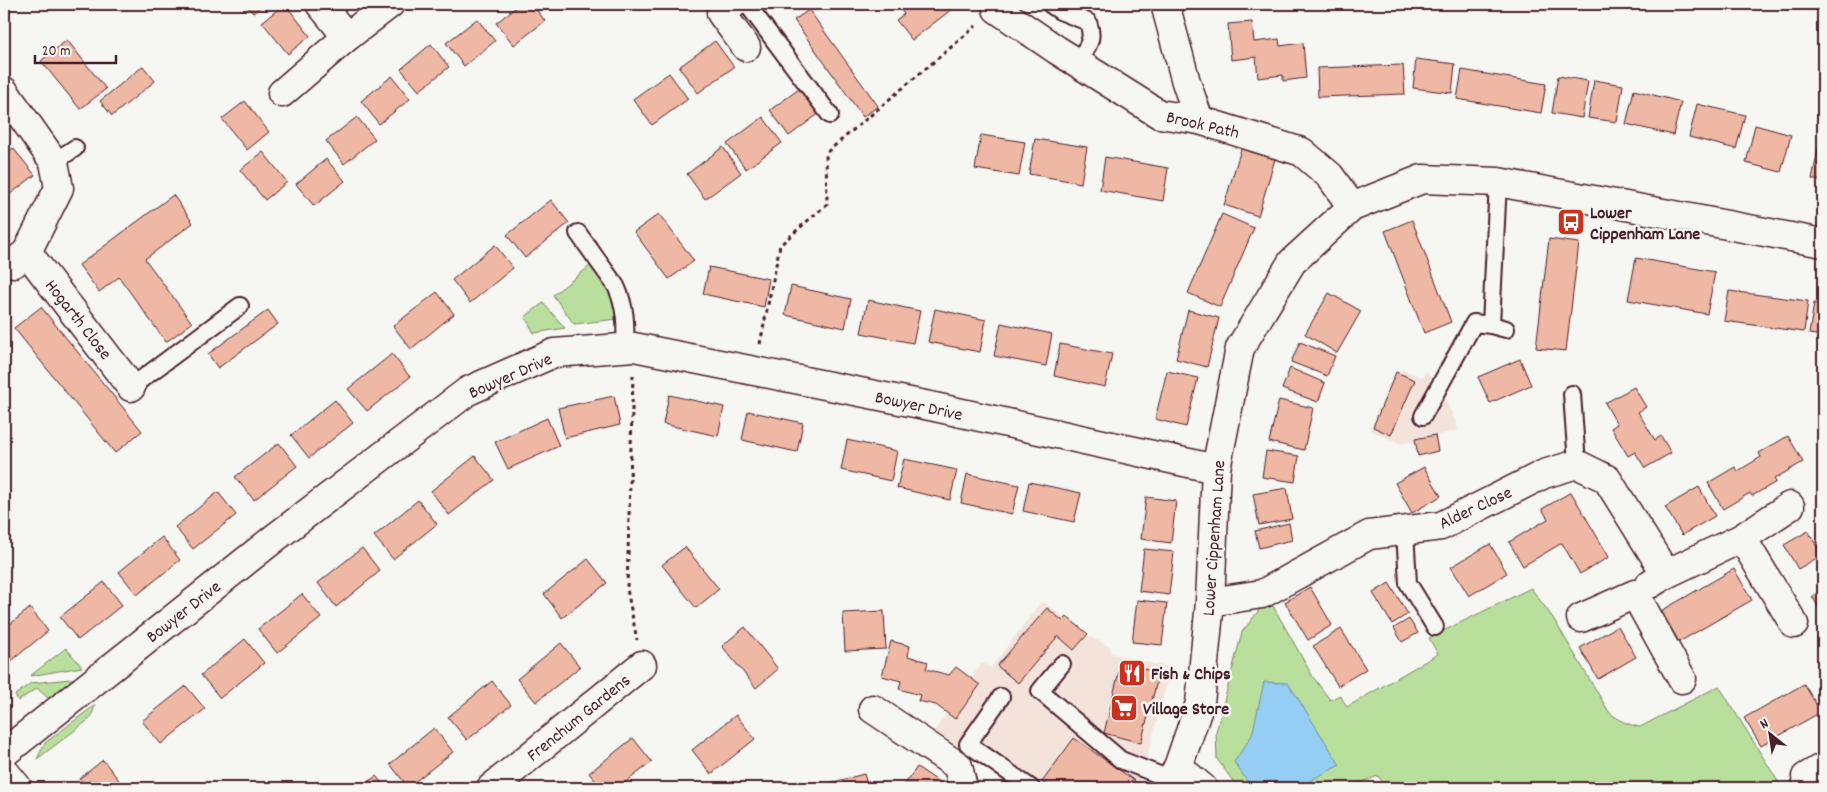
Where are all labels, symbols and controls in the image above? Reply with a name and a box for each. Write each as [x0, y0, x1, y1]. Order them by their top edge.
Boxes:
scale bar [35, 32, 116, 64]
text: 20 m [42, 41, 70, 63]
street label: Brook Path [1163, 106, 1241, 147]
place label: Lower Cippenham Lane [1590, 202, 1700, 248]
bus stop icon: Lower Cippenham Lane [1556, 207, 1586, 237]
street label: Hogarth Close [38, 275, 116, 366]
street label: Bowyer Drive [465, 348, 557, 407]
street label: Bowyer Drive [872, 386, 965, 429]
street label: Lower Cippenham Lane [1198, 459, 1233, 617]
street label: Alder Close [1435, 481, 1517, 537]
street label: Bowyer Drive [142, 576, 227, 650]
restaurant icon: Fish & Chips [1117, 658, 1147, 688]
place label: Fish & Chips [1151, 663, 1231, 688]
street label: Frenchum Gardens [522, 669, 637, 769]
supermarket icon: Village Store [1109, 693, 1139, 723]
place label: Village Store [1143, 698, 1229, 723]
north arrow [1744, 710, 1794, 760]
text: N [1757, 714, 1773, 735]

